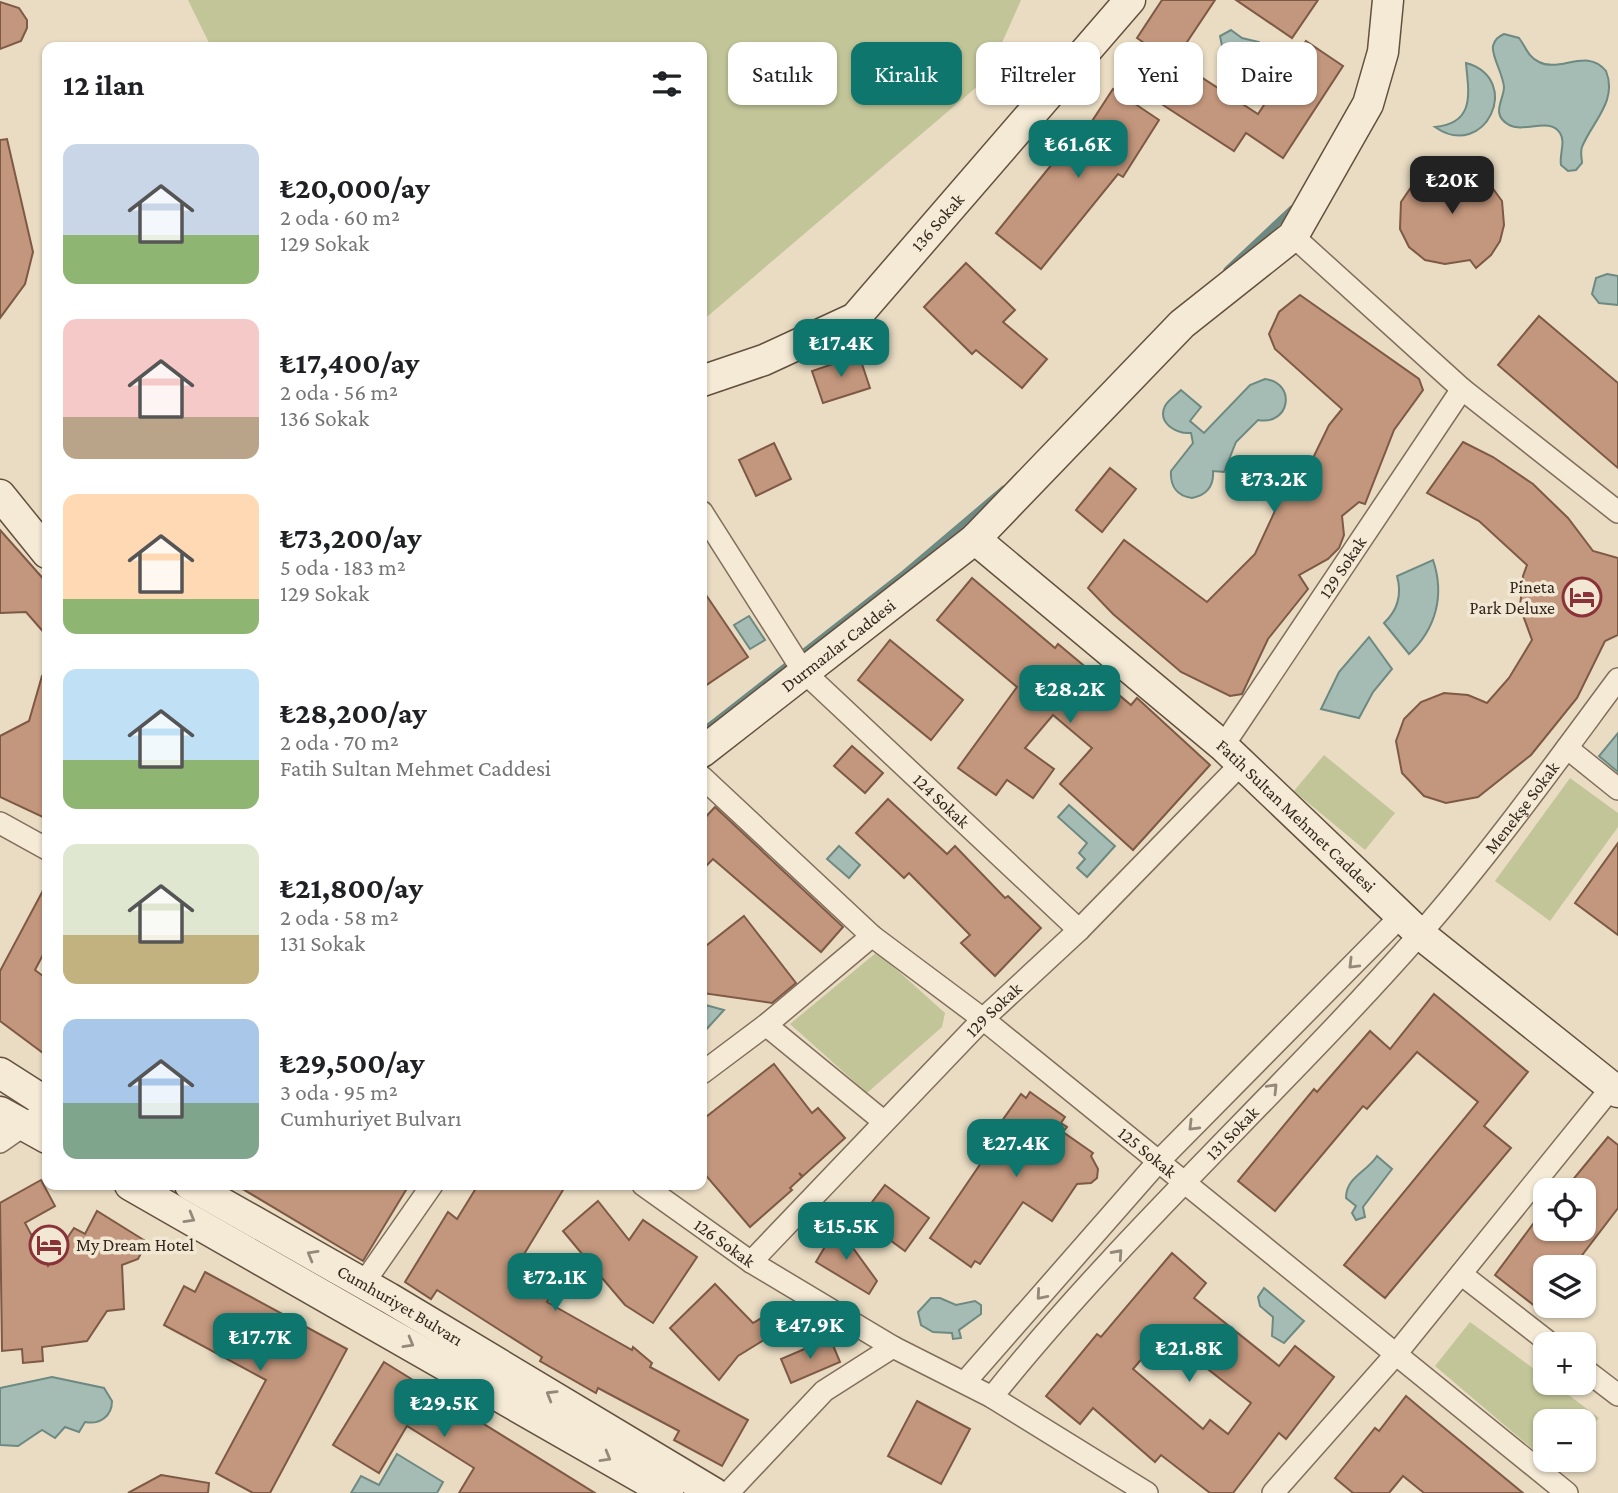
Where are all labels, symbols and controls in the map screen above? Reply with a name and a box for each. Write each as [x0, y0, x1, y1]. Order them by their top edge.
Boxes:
chip: Satılık [728, 42, 837, 105]
chip: Kiralık [851, 42, 962, 105]
chip: Filtreler [976, 42, 1100, 105]
chip: Yeni [1114, 42, 1203, 105]
chip: Daire [1217, 42, 1317, 105]
icon: filters [648, 65, 686, 103]
text: 12 ilan [63, 68, 145, 101]
pin: ₺61.6K [1021, 120, 1135, 180]
text: ₺61.6K [1045, 130, 1111, 156]
pin: ₺20K [1411, 156, 1493, 216]
text: ₺20K [1426, 166, 1478, 192]
text: ₺20,000/ay [280, 171, 430, 204]
icon: home [119, 172, 203, 256]
street label: 136 Sokak [907, 189, 968, 255]
text: 2 oda · 60 m² [280, 204, 400, 230]
text: 129 Sokak [280, 230, 369, 256]
pin: ₺17.4K [784, 320, 898, 379]
text: ₺17.4K [809, 329, 873, 355]
text: ₺17,400/ay [280, 346, 419, 379]
icon: home [119, 347, 203, 431]
text: 2 oda · 56 m² [280, 379, 398, 405]
text: 136 Sokak [280, 405, 369, 431]
pin: ₺73.2K [1217, 456, 1331, 515]
text: ₺73.2K [1241, 465, 1307, 491]
text: ₺73,200/ay [280, 521, 422, 554]
icon: home [119, 522, 203, 606]
street label: 129 Sokak [1315, 532, 1371, 602]
text: 5 oda · 183 m² [280, 554, 406, 580]
hotel icon: Pineta Park Deluxe [1561, 576, 1603, 618]
place label: Pineta Park Deluxe [1469, 577, 1555, 618]
text: 129 Sokak [280, 580, 369, 606]
street label: Durmazlar Caddesi [778, 595, 899, 696]
pin: ₺28.2K [1013, 666, 1127, 725]
text: ₺28.2K [1035, 675, 1105, 701]
text: ₺28,200/ay [280, 696, 427, 729]
icon: home [119, 697, 203, 781]
text: 2 oda · 70 m² [280, 729, 399, 755]
street label: Fatih Sultan Mehmet Caddesi [1213, 735, 1380, 896]
text: Fatih Sultan Mehmet Caddesi [280, 755, 551, 781]
street label: Menekşe Sokak [1480, 757, 1563, 858]
street label: 124 Sokak [909, 770, 974, 832]
text: ₺21,800/ay [280, 871, 423, 904]
icon: home [119, 872, 203, 956]
text: 2 oda · 58 m² [280, 904, 399, 930]
text: 131 Sokak [280, 930, 365, 956]
one-way arrow [1349, 956, 1362, 969]
street label: 129 Sokak [961, 978, 1026, 1041]
text: ₺29,500/ay [280, 1046, 425, 1079]
icon: home [119, 1047, 203, 1131]
text: 3 oda · 95 m² [280, 1079, 398, 1105]
one-way arrow [1265, 1083, 1278, 1096]
street label: 131 Sokak [1202, 1102, 1263, 1164]
text: Cumhuriyet Bulvarı [280, 1105, 461, 1131]
one-way arrow [1189, 1118, 1202, 1131]
pin: ₺27.4K [959, 1120, 1073, 1179]
street label: 125 Sokak [1114, 1123, 1181, 1182]
text: ₺27.4K [983, 1129, 1049, 1155]
map controls [1533, 1178, 1596, 1472]
button: locate [1533, 1178, 1596, 1241]
pin: ₺15.5K [789, 1202, 903, 1262]
one-way arrow [183, 1210, 195, 1223]
text: ₺15.5K [814, 1212, 878, 1238]
street label: 126 Sokak [690, 1215, 759, 1272]
hotel icon: My Dream Hotel [28, 1224, 70, 1266]
place label: My Dream Hotel [76, 1235, 194, 1255]
one-way arrow [1110, 1249, 1122, 1262]
one-way arrow [307, 1250, 320, 1263]
pin: ₺72.1K [498, 1254, 612, 1313]
button: layers [1533, 1255, 1596, 1318]
street label: Cumhuriyet Bulvarı [334, 1261, 467, 1350]
text: ₺72.1K [523, 1263, 587, 1289]
one-way arrow [1037, 1287, 1049, 1300]
pin: ₺47.9K [753, 1302, 867, 1361]
text: ₺47.9K [776, 1311, 844, 1337]
pin: ₺17.7K [203, 1314, 317, 1373]
text: ₺17.7K [229, 1323, 291, 1349]
pin: ₺21.8K [1132, 1324, 1246, 1384]
button: + [1533, 1332, 1596, 1395]
text: ₺21.8K [1156, 1334, 1222, 1360]
one-way arrow [402, 1335, 414, 1348]
pin: ₺29.5K [387, 1380, 501, 1439]
text: ₺29.5K [410, 1389, 478, 1415]
one-way arrow [545, 1390, 558, 1403]
button: − [1533, 1409, 1596, 1472]
one-way arrow [598, 1449, 611, 1462]

